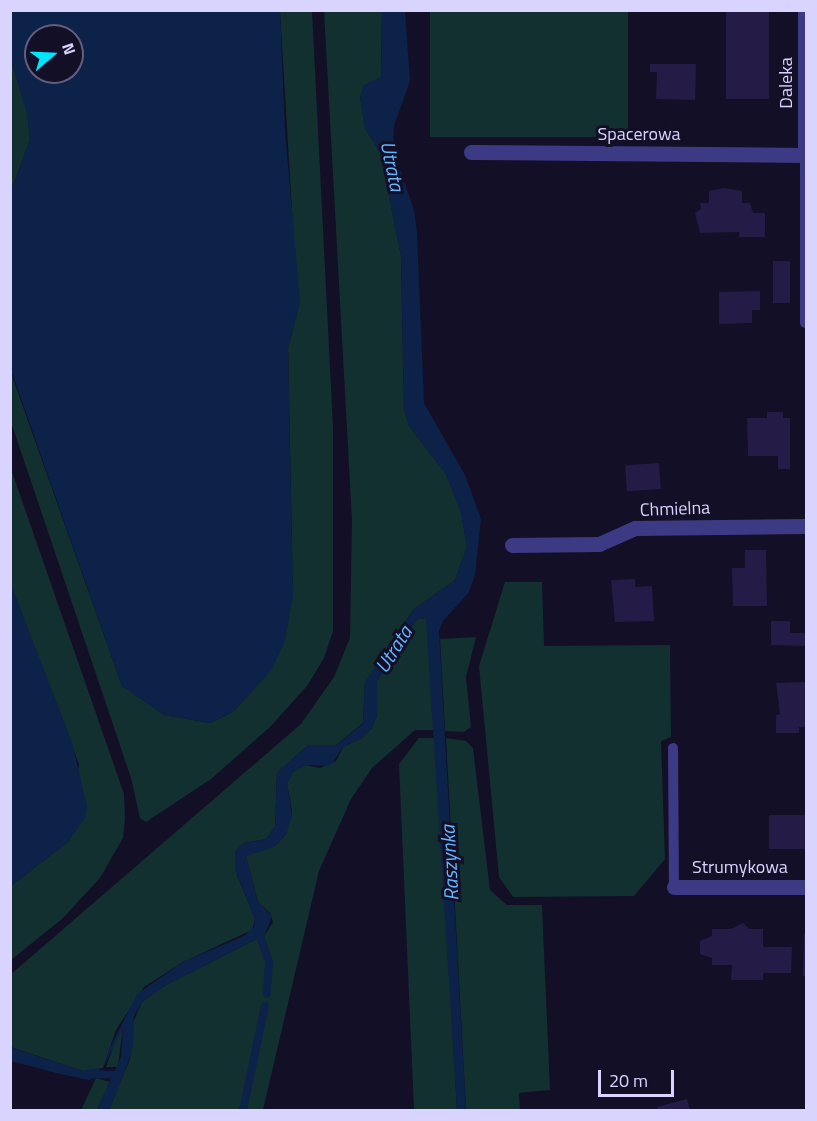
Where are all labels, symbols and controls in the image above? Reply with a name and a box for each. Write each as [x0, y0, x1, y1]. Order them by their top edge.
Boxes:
north arrow [24, 24, 84, 84]
text: N [56, 40, 82, 58]
street label: Daleka [775, 57, 797, 109]
street label: Spacerowa [597, 123, 681, 145]
water label: Utrata [376, 139, 410, 193]
street label: Chmielna [639, 497, 711, 521]
water label: Utrata [369, 621, 417, 677]
water label: Raszynka [435, 825, 463, 901]
street label: Strumykowa [692, 856, 788, 878]
scale bar [601, 1058, 678, 1096]
text: 20 m [609, 1067, 648, 1094]

